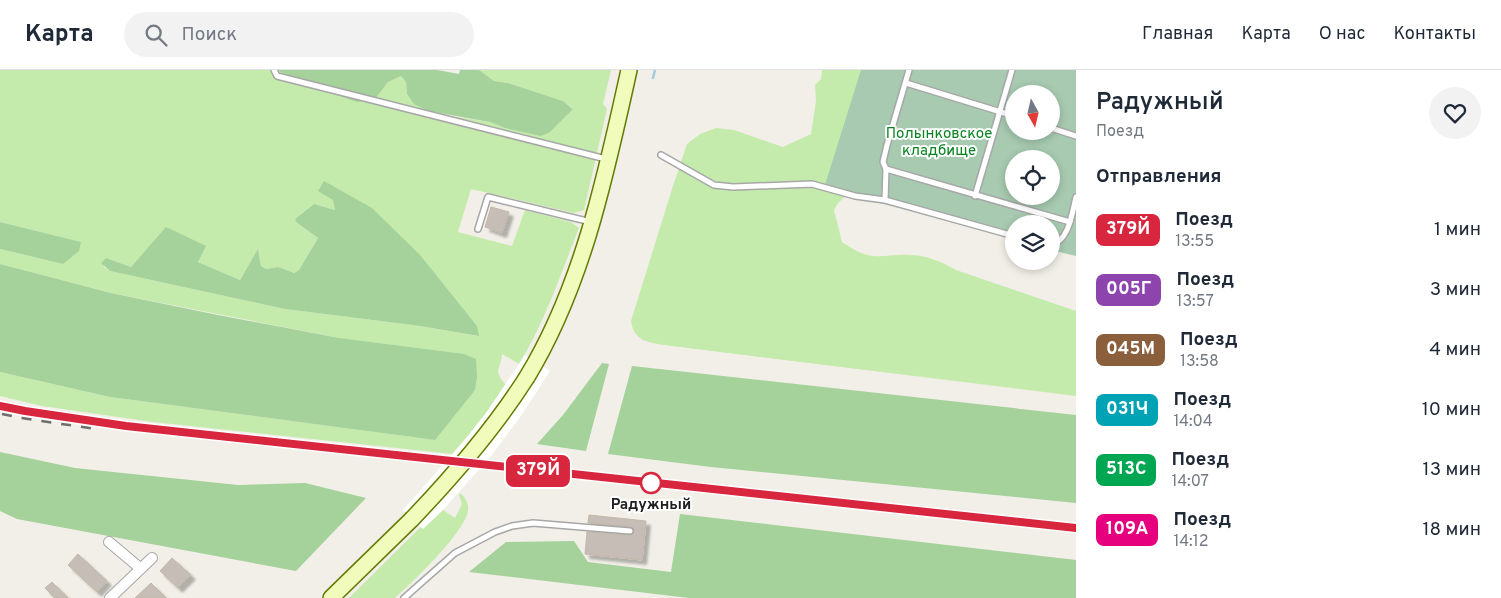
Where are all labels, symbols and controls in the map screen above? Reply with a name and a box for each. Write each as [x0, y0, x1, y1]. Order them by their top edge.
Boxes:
search box [124, 12, 474, 57]
text: Карта [25, 20, 94, 50]
icon: search [142, 21, 170, 49]
text: Поиск [182, 23, 237, 47]
text: Главная [1142, 23, 1213, 46]
text: Карта [1241, 23, 1291, 46]
text: О нас [1319, 23, 1365, 46]
text: Контакты [1393, 23, 1476, 46]
north arrow [1005, 85, 1060, 140]
map controls [1005, 85, 1060, 270]
button: heart [1429, 87, 1481, 139]
text: Радужный [1096, 88, 1223, 118]
text: Поезд [1096, 122, 1144, 142]
park label: Полынковское кладбище [886, 125, 992, 161]
button: locate [1005, 150, 1060, 205]
text: Отправления [1096, 165, 1222, 189]
text: Поезд [1175, 208, 1233, 232]
button: layers [1005, 215, 1060, 270]
text: 379Й [1106, 218, 1150, 241]
text: 1 мин [1434, 218, 1481, 242]
text: 13:55 [1175, 232, 1214, 252]
text: Поезд [1176, 268, 1234, 292]
text: 005Г [1106, 278, 1151, 301]
text: 3 мин [1430, 278, 1481, 302]
text: 13:57 [1176, 292, 1214, 312]
text: Поезд [1180, 328, 1238, 352]
text: 045М [1106, 338, 1155, 361]
text: 4 мин [1429, 338, 1481, 362]
text: 13:58 [1180, 352, 1219, 372]
text: Поезд [1173, 388, 1231, 412]
text: 031Ч [1106, 398, 1148, 421]
text: 10 мин [1422, 398, 1481, 422]
text: 14:04 [1173, 412, 1213, 432]
text: Поезд [1171, 448, 1229, 472]
line badge: 379Й [503, 455, 573, 487]
text: 513С [1106, 458, 1146, 481]
text: 13 мин [1423, 458, 1481, 482]
text: 379Й [516, 459, 560, 482]
marker: Радужный [640, 472, 662, 494]
text: 14:07 [1171, 472, 1209, 492]
place label: Радужный [611, 496, 691, 515]
text: Поезд [1173, 508, 1231, 532]
text: 109А [1106, 518, 1148, 541]
text: 18 мин [1422, 518, 1481, 542]
text: 14:12 [1173, 532, 1208, 552]

